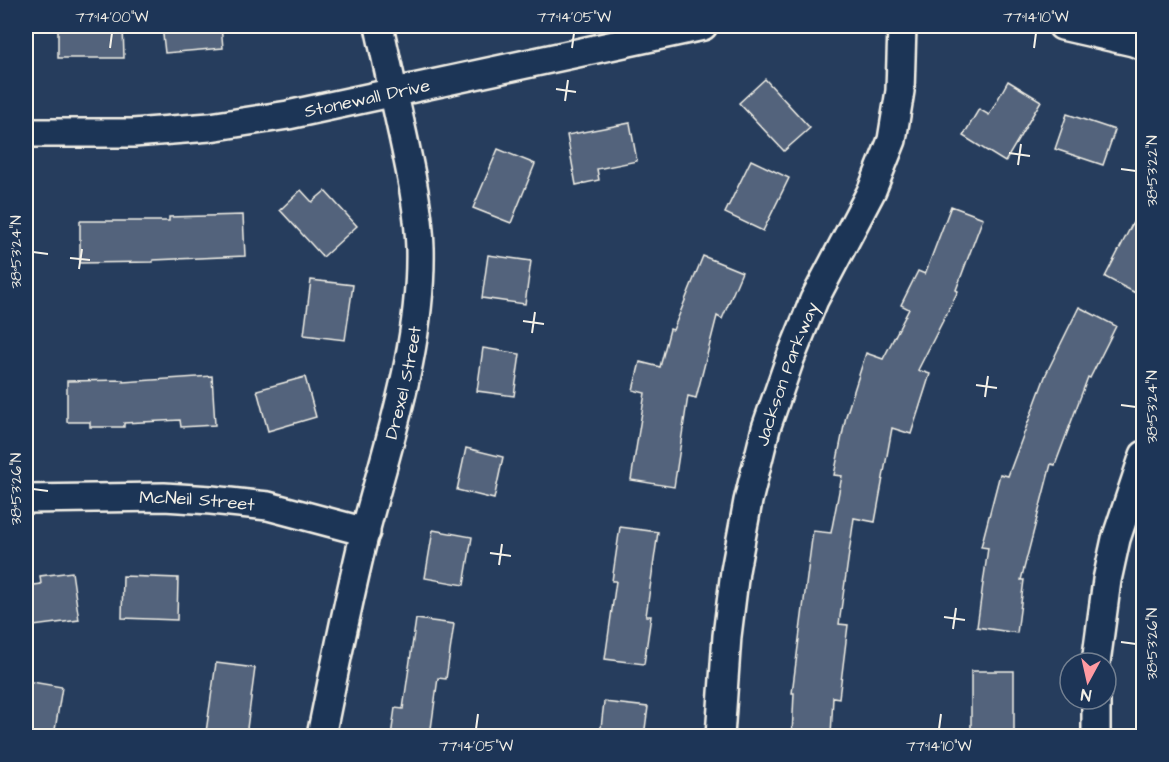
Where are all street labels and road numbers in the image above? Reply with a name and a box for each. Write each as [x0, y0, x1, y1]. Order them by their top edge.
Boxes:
street label: Stonewall Drive [302, 73, 433, 124]
street label: Jackson Parkway [750, 298, 826, 449]
street label: Drexel Street [379, 324, 428, 442]
street label: McNeil Street [139, 485, 256, 518]

